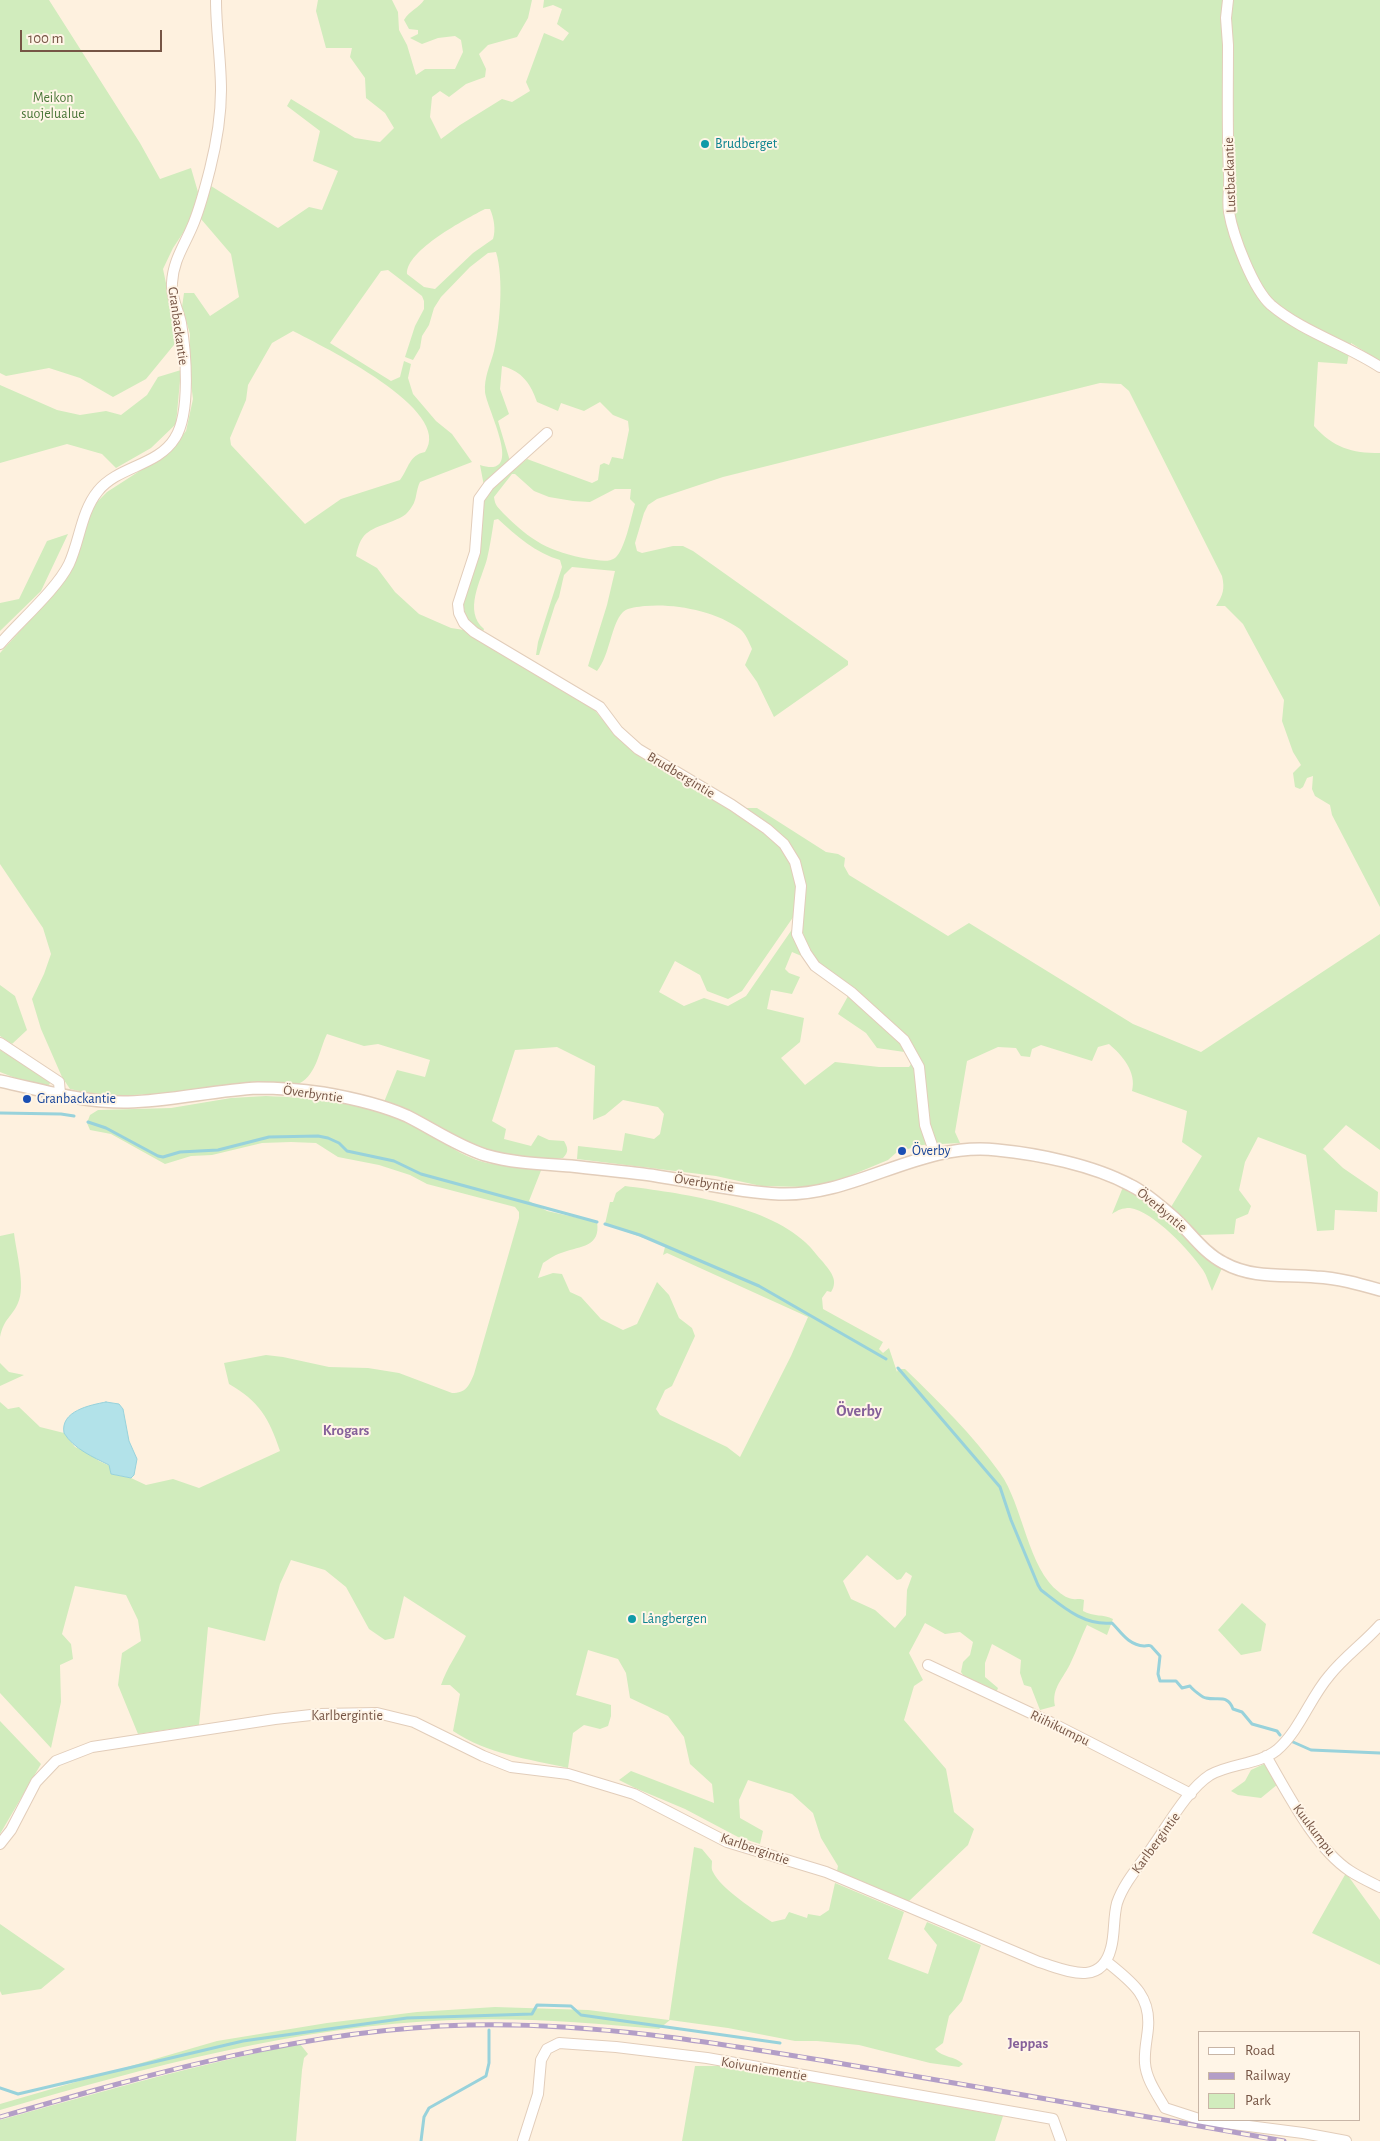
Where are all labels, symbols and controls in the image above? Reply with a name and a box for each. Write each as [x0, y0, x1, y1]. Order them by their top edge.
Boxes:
scale bar [22, 20, 165, 52]
text: 100 m [28, 31, 63, 46]
park label: Meikon suojelualue [21, 90, 85, 122]
place label: Brudberget [715, 136, 777, 152]
street label: Lustbackantie [1220, 137, 1240, 213]
marker: Brudberget [699, 138, 711, 150]
street label: Granbackantie [164, 286, 192, 366]
street label: Brudbergintie [644, 748, 718, 802]
street label: Överbyntie [282, 1081, 344, 1107]
place label: Granbackantie [37, 1091, 116, 1107]
marker: Granbackantie [21, 1093, 33, 1105]
place label: Överby [912, 1143, 951, 1159]
marker: Överby [896, 1145, 908, 1157]
street label: Överbyntie [673, 1170, 735, 1196]
street label: Överbyntie [1134, 1184, 1190, 1236]
district label: Överby [836, 1401, 882, 1421]
district label: Krogars [323, 1421, 369, 1439]
place label: Långbergen [642, 1611, 707, 1627]
marker: Långbergen [626, 1613, 638, 1625]
street label: Riihikumpu [1028, 1706, 1092, 1750]
street label: Karlbergintie [311, 1708, 383, 1724]
street label: Kuukumpu [1289, 1801, 1339, 1859]
street label: Karlbergintie [1128, 1809, 1184, 1877]
street label: Karlbergintie [718, 1829, 792, 1869]
legend [1198, 2031, 1360, 2121]
district label: Jeppas [1008, 2034, 1048, 2052]
text: Road [1245, 2043, 1275, 2058]
street label: Koivuniementie [720, 2053, 808, 2085]
text: Railway [1245, 2068, 1290, 2083]
text: Park [1245, 2093, 1271, 2108]

